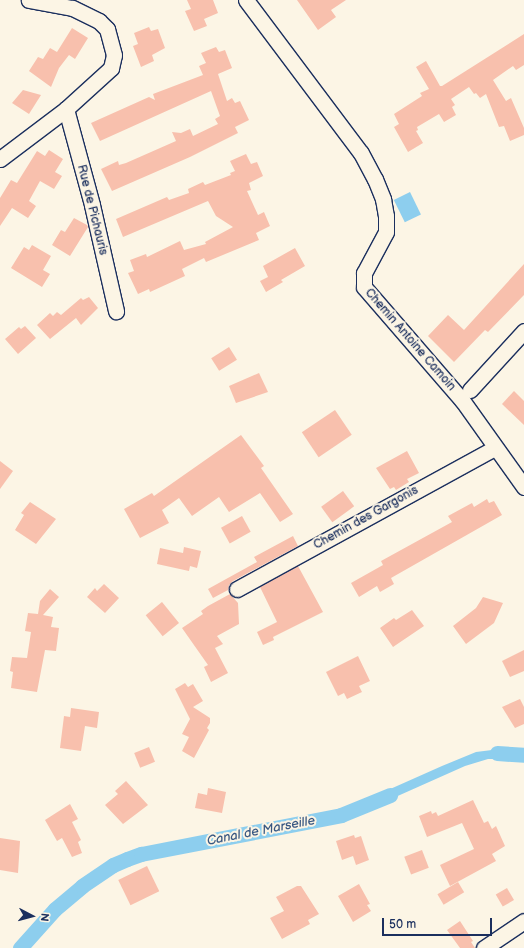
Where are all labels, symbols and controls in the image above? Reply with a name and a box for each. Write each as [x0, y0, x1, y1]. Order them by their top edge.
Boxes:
street label: Rue de Pichauris [74, 163, 110, 257]
street label: Chemin Antoine Camoin [362, 286, 458, 394]
street label: Chemin des Gargonis [311, 483, 421, 553]
water label: Canal de Marseille [206, 813, 316, 849]
north arrow [12, 896, 52, 936]
scale bar [384, 910, 494, 936]
text: N [38, 913, 51, 922]
text: 50 m [389, 917, 416, 932]

